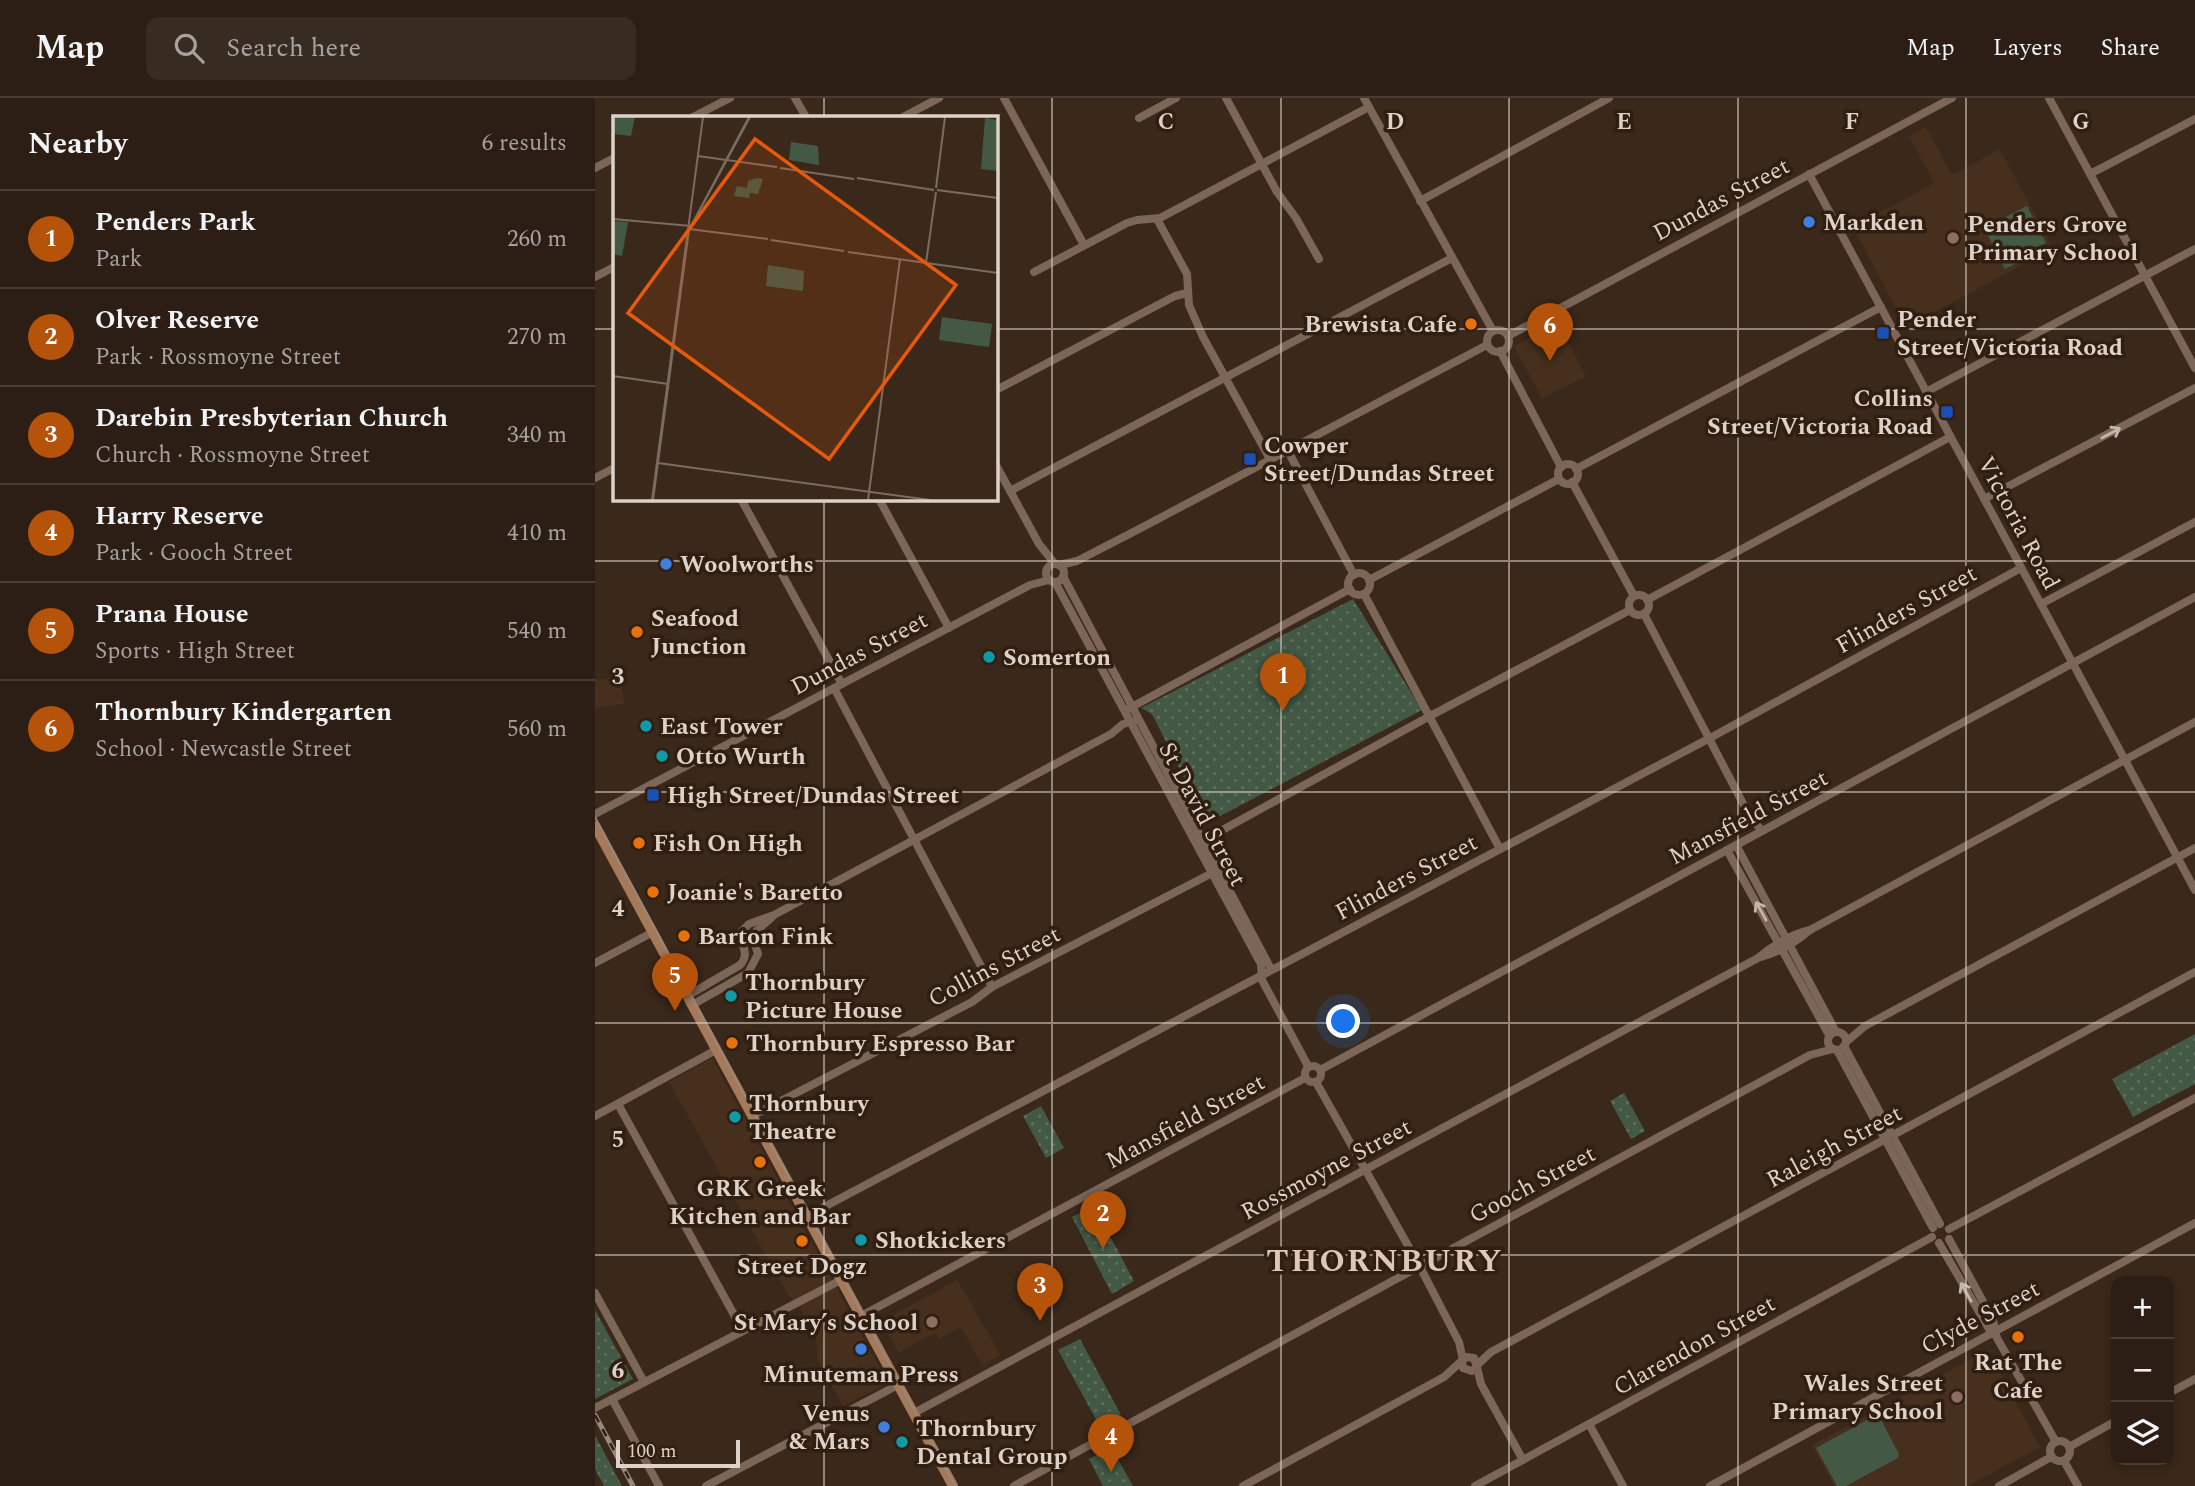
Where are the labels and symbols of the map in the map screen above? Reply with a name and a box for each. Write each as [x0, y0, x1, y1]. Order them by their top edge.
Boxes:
text: C [1158, 105, 1174, 140]
text: D [1386, 105, 1404, 140]
text: E [1616, 105, 1632, 140]
text: F [1845, 105, 1859, 140]
text: G [2072, 105, 2090, 140]
inset map [613, 116, 997, 500]
street label: Dundas Street [1647, 149, 1796, 251]
place label: Markden [1823, 205, 1924, 241]
place label: Penders Grove Primary School [1967, 207, 2138, 271]
marker: Markden [1801, 214, 1817, 230]
marker: Penders Grove Primary School [1945, 230, 1961, 246]
place label: Pender Street/Victoria Road [1897, 302, 2123, 366]
pin: 6 [1527, 303, 1573, 361]
place label: Brewista Cafe [1304, 307, 1457, 343]
marker: Brewista Cafe [1463, 316, 1479, 332]
marker: Pender Street/Victoria Road [1875, 325, 1891, 341]
place label: Collins Street/Victoria Road [1707, 381, 1933, 445]
marker: Collins Street/Victoria Road [1939, 404, 1955, 420]
one-way arrow [2100, 425, 2121, 439]
place label: Cowper Street/Dundas Street [1264, 428, 1495, 492]
street label: Victoria Road [1968, 450, 2069, 597]
marker: Cowper Street/Dundas Street [1242, 451, 1258, 467]
place label: Woolworths [680, 547, 814, 583]
marker: Woolworths [658, 556, 674, 572]
street label: Flinders Street [1829, 556, 1984, 664]
place label: Seafood Junction [651, 601, 747, 665]
street label: Dundas Street [785, 603, 934, 705]
marker: Seafood Junction [629, 624, 645, 640]
place label: Somerton [1003, 640, 1111, 676]
marker: Somerton [981, 649, 997, 665]
pin: 1 [1260, 653, 1306, 711]
text: 3 [612, 660, 625, 695]
place label: East Tower [660, 709, 783, 745]
marker: East Tower [638, 718, 654, 734]
street label: St David Street [1149, 736, 1255, 893]
place label: Otto Wurth [676, 739, 806, 775]
marker: Otto Wurth [654, 748, 670, 764]
street label: Mansfield Street [1662, 761, 1835, 875]
place label: High Street/Dundas Street [667, 778, 959, 814]
marker: High Street/Dundas Street [645, 787, 661, 803]
street label: Flinders Street [1329, 825, 1484, 931]
place label: Fish On High [653, 826, 803, 862]
marker: Fish On High [631, 835, 647, 851]
place label: Joanie's Baretto [667, 875, 843, 911]
marker: Joanie's Baretto [645, 884, 661, 900]
text: 4 [612, 892, 625, 927]
one-way arrow [1754, 901, 1767, 922]
street label: Collins Street [922, 917, 1067, 1017]
place label: Barton Fink [698, 919, 834, 955]
marker: Barton Fink [676, 928, 692, 944]
pin: 5 [652, 953, 698, 1011]
place label: Thornbury Picture House [745, 965, 902, 1029]
marker: Thornbury Picture House [723, 988, 739, 1004]
your location [1326, 1004, 1360, 1038]
place label: Thornbury Espresso Bar [746, 1026, 1015, 1062]
marker: Thornbury Espresso Bar [724, 1035, 740, 1051]
street label: Mansfield Street [1099, 1065, 1272, 1179]
place label: Thornbury Theatre [749, 1086, 870, 1150]
street label: Raleigh Street [1760, 1096, 1909, 1198]
marker: Thornbury Theatre [727, 1109, 743, 1125]
street label: Rossmoyne Street [1235, 1110, 1418, 1230]
text: 5 [612, 1123, 624, 1158]
street label: Gooch Street [1463, 1136, 1602, 1233]
marker: GRK Greek Kitchen and Bar [752, 1154, 768, 1170]
place label: GRK Greek Kitchen and Bar [669, 1171, 852, 1235]
pin: 2 [1080, 1191, 1126, 1249]
place label: Shotkickers [875, 1223, 1006, 1259]
marker: Shotkickers [853, 1232, 869, 1248]
marker: Street Dogz [794, 1233, 810, 1249]
district label: THORNBURY [1266, 1237, 1504, 1286]
place label: Street Dogz [737, 1249, 867, 1285]
pin: 3 [1017, 1263, 1063, 1321]
street label: Clyde Street [1915, 1271, 2046, 1364]
one-way arrow [1959, 1282, 1972, 1303]
street label: Clarendon Street [1607, 1286, 1782, 1405]
place label: St Mary’s School [734, 1305, 918, 1341]
marker: St Mary’s School [924, 1314, 940, 1330]
marker: Rat The Cafe [2010, 1329, 2026, 1345]
marker: Minuteman Press [853, 1341, 869, 1357]
place label: Rat The Cafe [1974, 1345, 2062, 1409]
text: 6 [612, 1354, 625, 1389]
place label: Minuteman Press [763, 1357, 959, 1393]
place label: Wales Street Primary School [1772, 1366, 1943, 1430]
marker: Wales Street Primary School [1949, 1389, 1965, 1405]
place label: Venus & Mars [789, 1396, 870, 1460]
place label: Thornbury Dental Group [916, 1411, 1067, 1475]
pin: 4 [1088, 1414, 1134, 1472]
marker: Venus & Mars [876, 1419, 892, 1435]
marker: Thornbury Dental Group [894, 1434, 910, 1450]
scale bar [616, 1437, 740, 1469]

